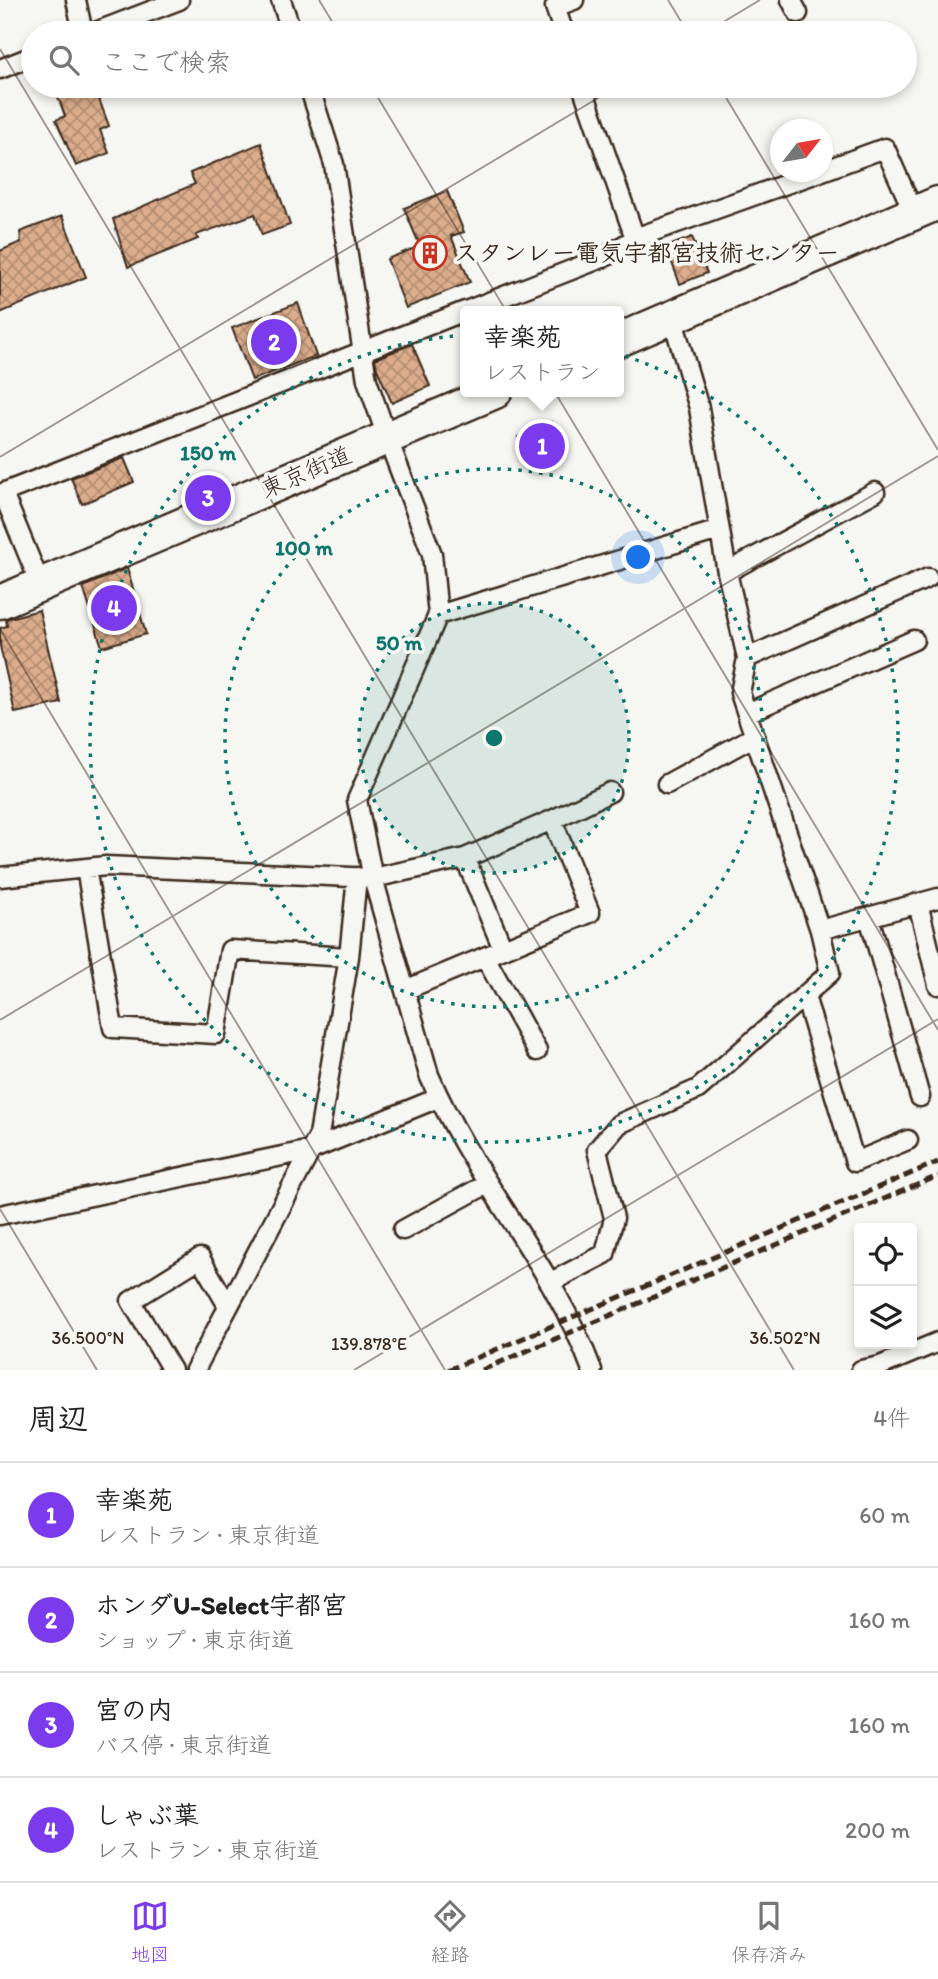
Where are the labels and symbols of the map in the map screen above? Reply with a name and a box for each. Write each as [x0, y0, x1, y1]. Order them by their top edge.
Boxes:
north arrow [770, 119, 833, 182]
building icon: スタンレー電気宇都宮技術センター [411, 234, 449, 272]
place label: スタンレー電気宇都宮技術センター [454, 238, 839, 267]
pin: 2 [251, 316, 297, 368]
pin: 1 [519, 420, 565, 472]
street label: 東京街道 [256, 439, 356, 504]
text: 150 m [180, 440, 236, 465]
pin: 3 [185, 472, 231, 524]
text: 100 m [275, 535, 333, 560]
your location [621, 540, 655, 574]
pin: 4 [91, 582, 137, 634]
text: 50 m [376, 630, 423, 655]
centre of rings [482, 726, 506, 750]
text: 36.500°N [52, 1327, 124, 1349]
text: 36.502°N [749, 1327, 821, 1349]
text: 139.878°E [331, 1333, 407, 1355]

